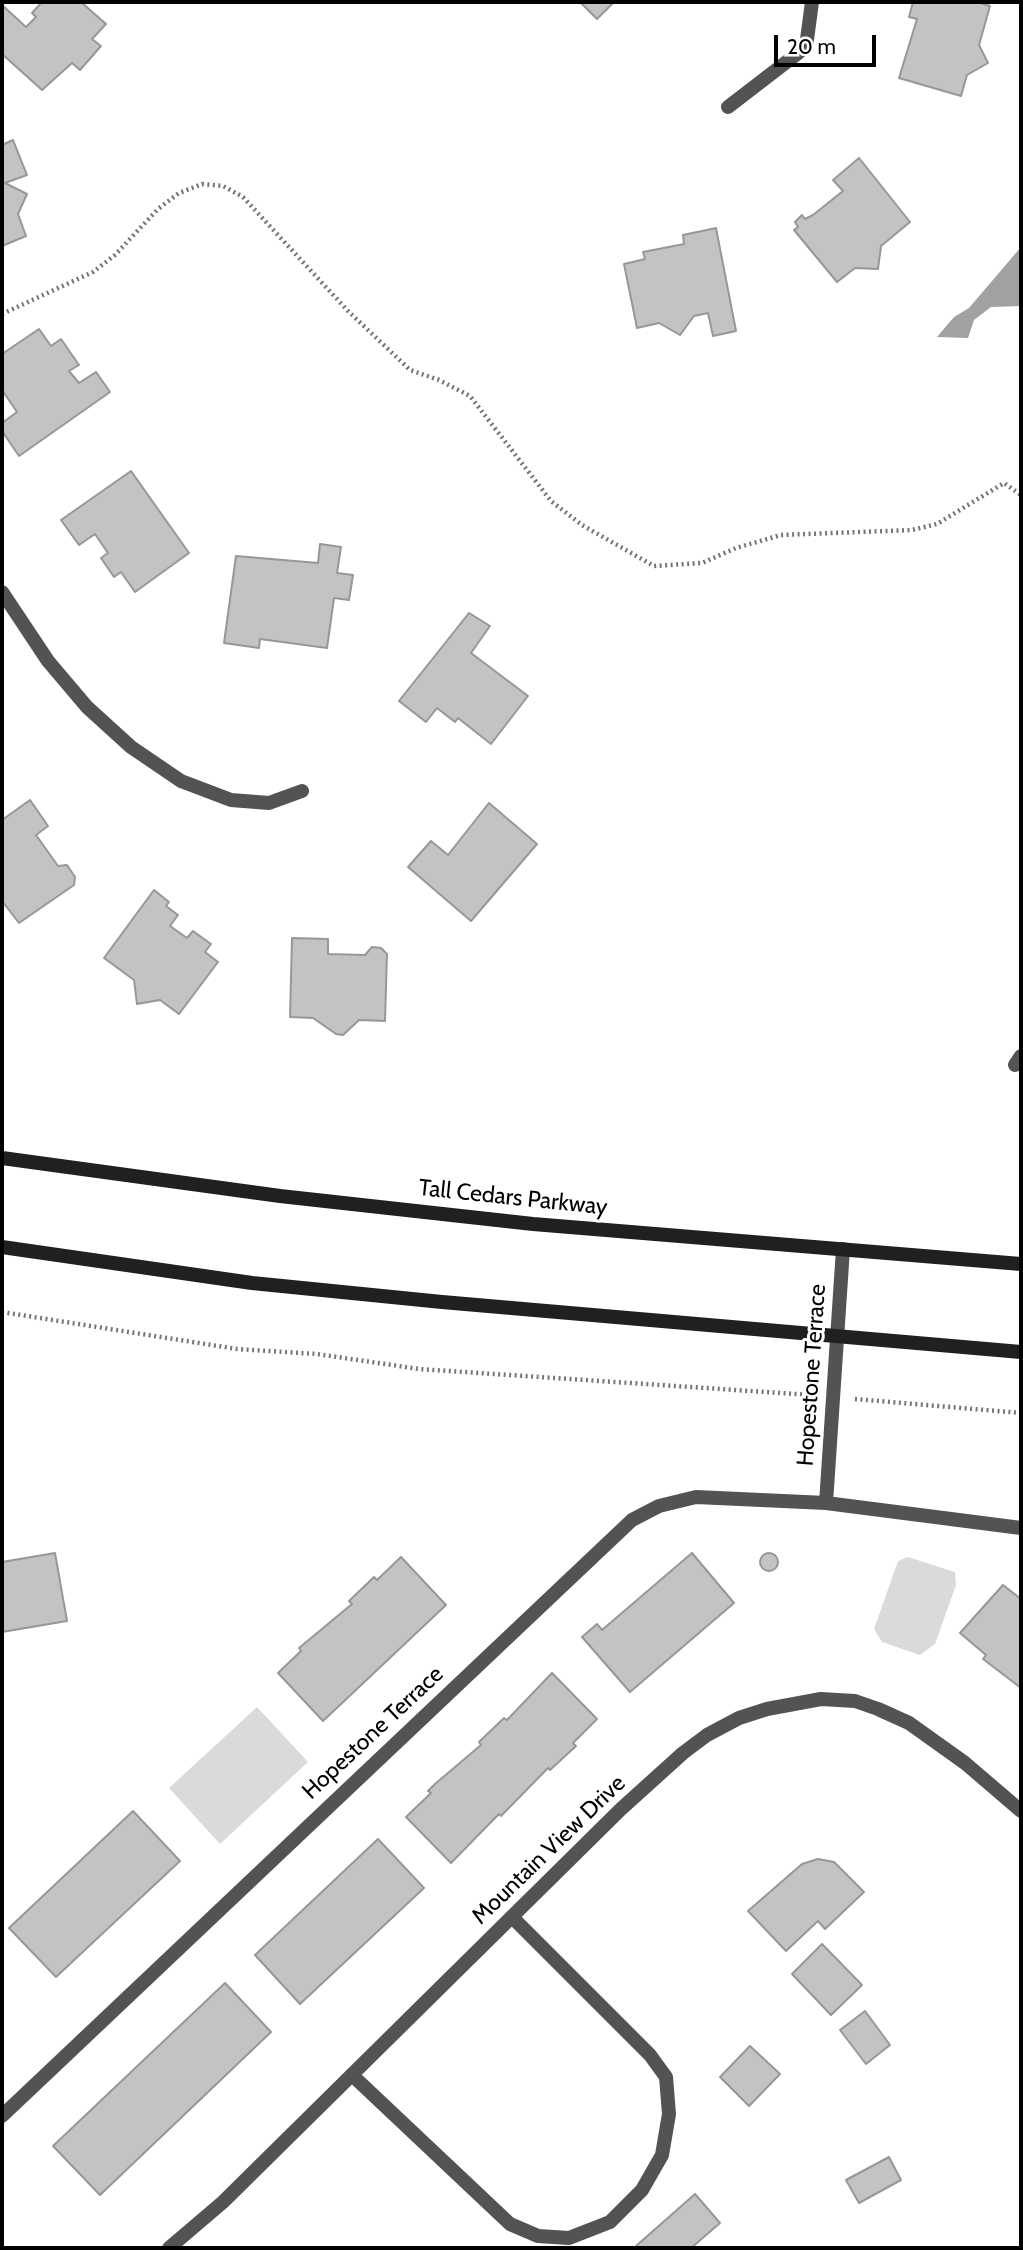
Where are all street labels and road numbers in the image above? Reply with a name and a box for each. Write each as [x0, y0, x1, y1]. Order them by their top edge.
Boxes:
street label: Tall Cedars Parkway [417, 1174, 609, 1222]
street label: Hopestone Terrace [792, 1283, 832, 1467]
street label: Hopestone Terrace [297, 1661, 449, 1805]
street label: Mountain View Drive [467, 1770, 631, 1930]

